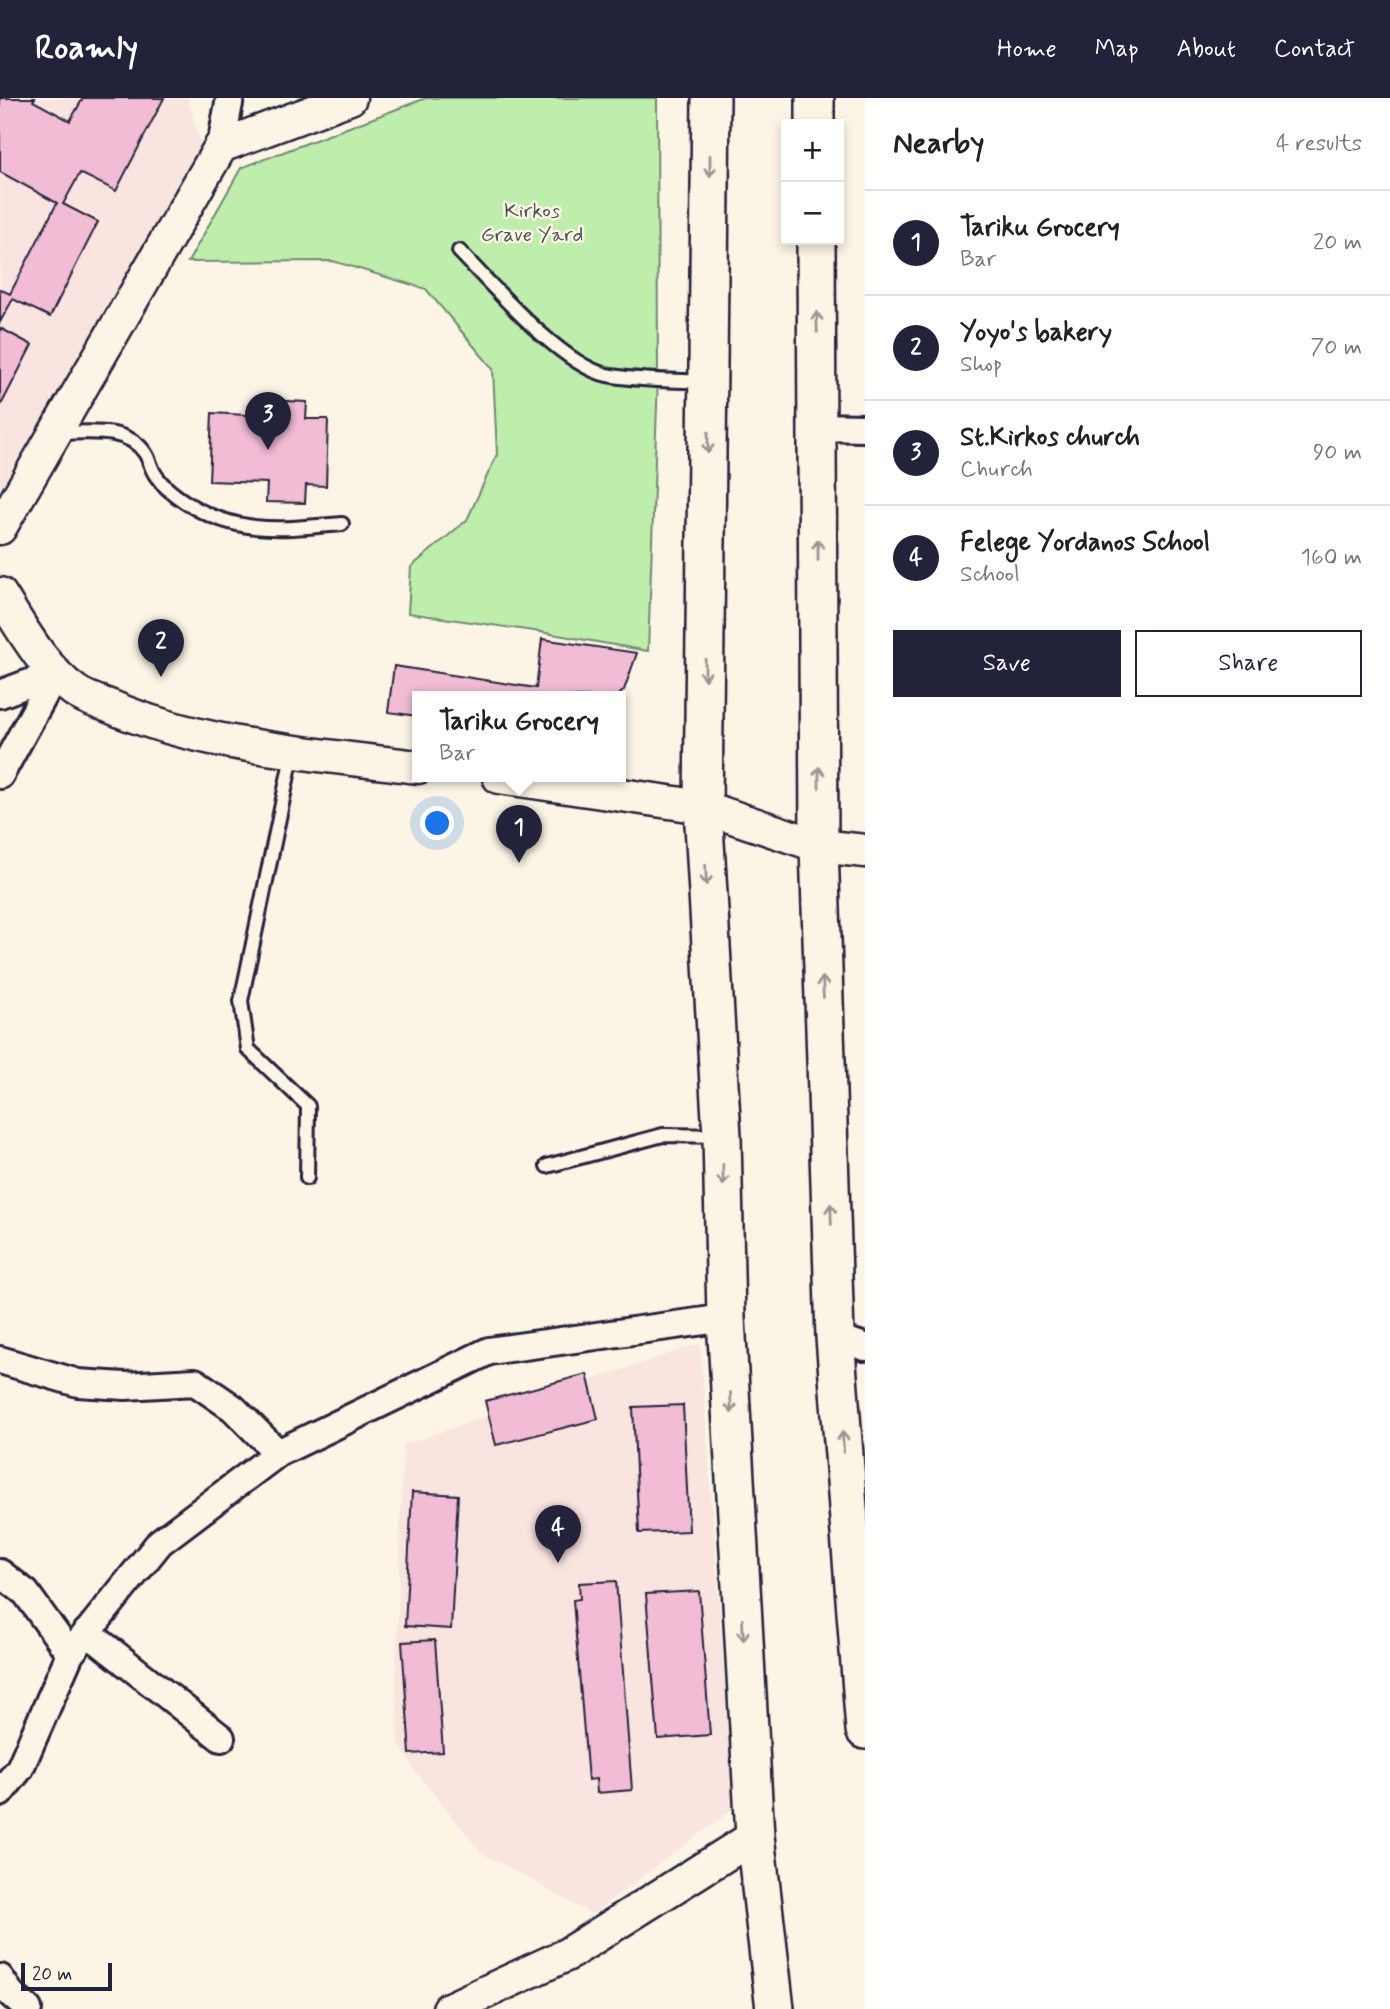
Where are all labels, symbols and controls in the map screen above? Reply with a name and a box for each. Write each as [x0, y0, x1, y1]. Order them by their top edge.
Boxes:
text: Roamly [35, 27, 138, 71]
text: Home [997, 34, 1057, 65]
text: Map [1095, 34, 1139, 65]
text: About [1177, 34, 1236, 65]
text: Contact [1274, 34, 1355, 65]
map controls [781, 119, 844, 245]
button: + [781, 119, 844, 182]
text: Nearby [893, 124, 984, 163]
text: 4 results [1276, 129, 1362, 159]
one-way arrow [703, 154, 717, 177]
button: − [781, 182, 844, 245]
park label: Kirkos Grave Yard [481, 197, 583, 249]
text: Tariku Grocery [960, 211, 1120, 245]
text: 1 [911, 228, 921, 258]
text: 20 m [1313, 228, 1362, 258]
text: Bar [960, 245, 996, 275]
one-way arrow [810, 311, 824, 334]
text: Yoyo's bakery [960, 316, 1112, 350]
text: 2 [910, 333, 922, 363]
text: 70 m [1310, 333, 1362, 363]
text: Shop [960, 350, 1002, 380]
pin: 3 [245, 392, 291, 450]
text: St.Kirkos church [960, 421, 1140, 455]
one-way arrow [701, 431, 715, 454]
text: 3 [911, 438, 921, 468]
text: 90 m [1313, 438, 1362, 468]
text: Church [960, 455, 1033, 485]
text: Felege Yordanos School [960, 526, 1210, 560]
one-way arrow [811, 539, 825, 562]
text: 4 [909, 543, 923, 573]
text: 160 m [1301, 543, 1362, 573]
text: School [960, 560, 1020, 590]
pin: 2 [138, 619, 184, 677]
button: Save [893, 630, 1121, 697]
button: Share [1135, 630, 1362, 697]
one-way arrow [698, 658, 712, 681]
popup [412, 691, 626, 782]
text: Tariku Grocery [439, 705, 599, 739]
text: Bar [439, 739, 475, 769]
one-way arrow [812, 766, 825, 789]
pin: 1 [496, 805, 542, 863]
your location [420, 806, 454, 840]
one-way arrow [699, 863, 712, 886]
one-way arrow [817, 976, 830, 999]
one-way arrow [716, 1164, 730, 1187]
one-way arrow [824, 1203, 838, 1226]
one-way arrow [724, 1391, 737, 1414]
one-way arrow [836, 1431, 849, 1453]
pin: 4 [535, 1505, 581, 1563]
one-way arrow [737, 1618, 750, 1641]
scale bar [21, 1960, 112, 1992]
text: 20 m [32, 1962, 72, 1987]

